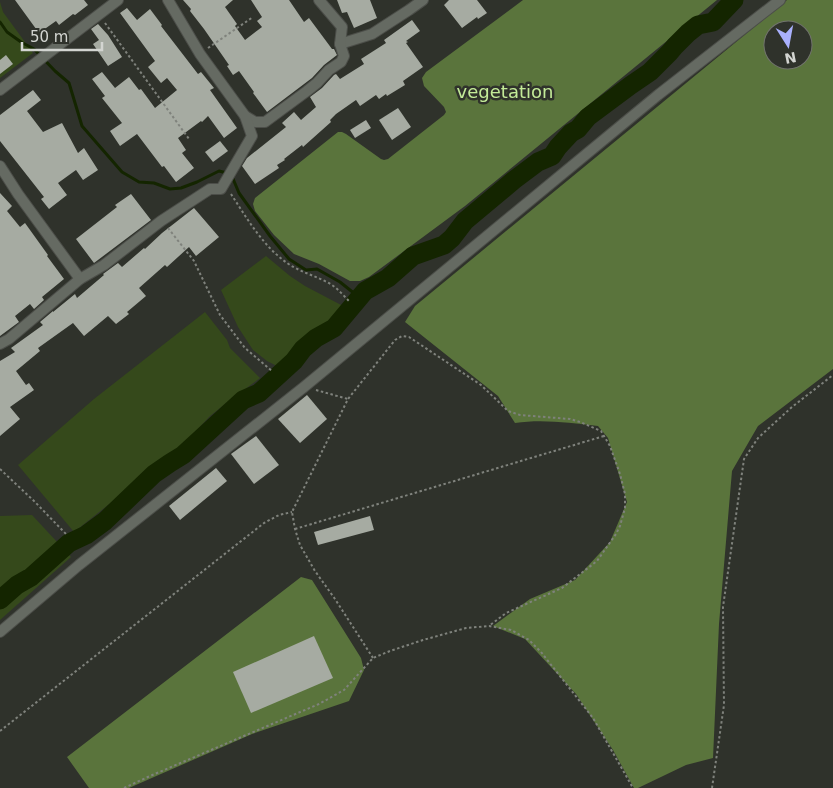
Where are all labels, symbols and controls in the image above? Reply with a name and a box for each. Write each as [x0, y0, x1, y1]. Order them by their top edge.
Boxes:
scale bar [22, 20, 102, 52]
north arrow [763, 20, 813, 70]
text: 50 m [30, 28, 68, 46]
text: N [783, 49, 798, 67]
park label: vegetation [457, 81, 553, 102]

